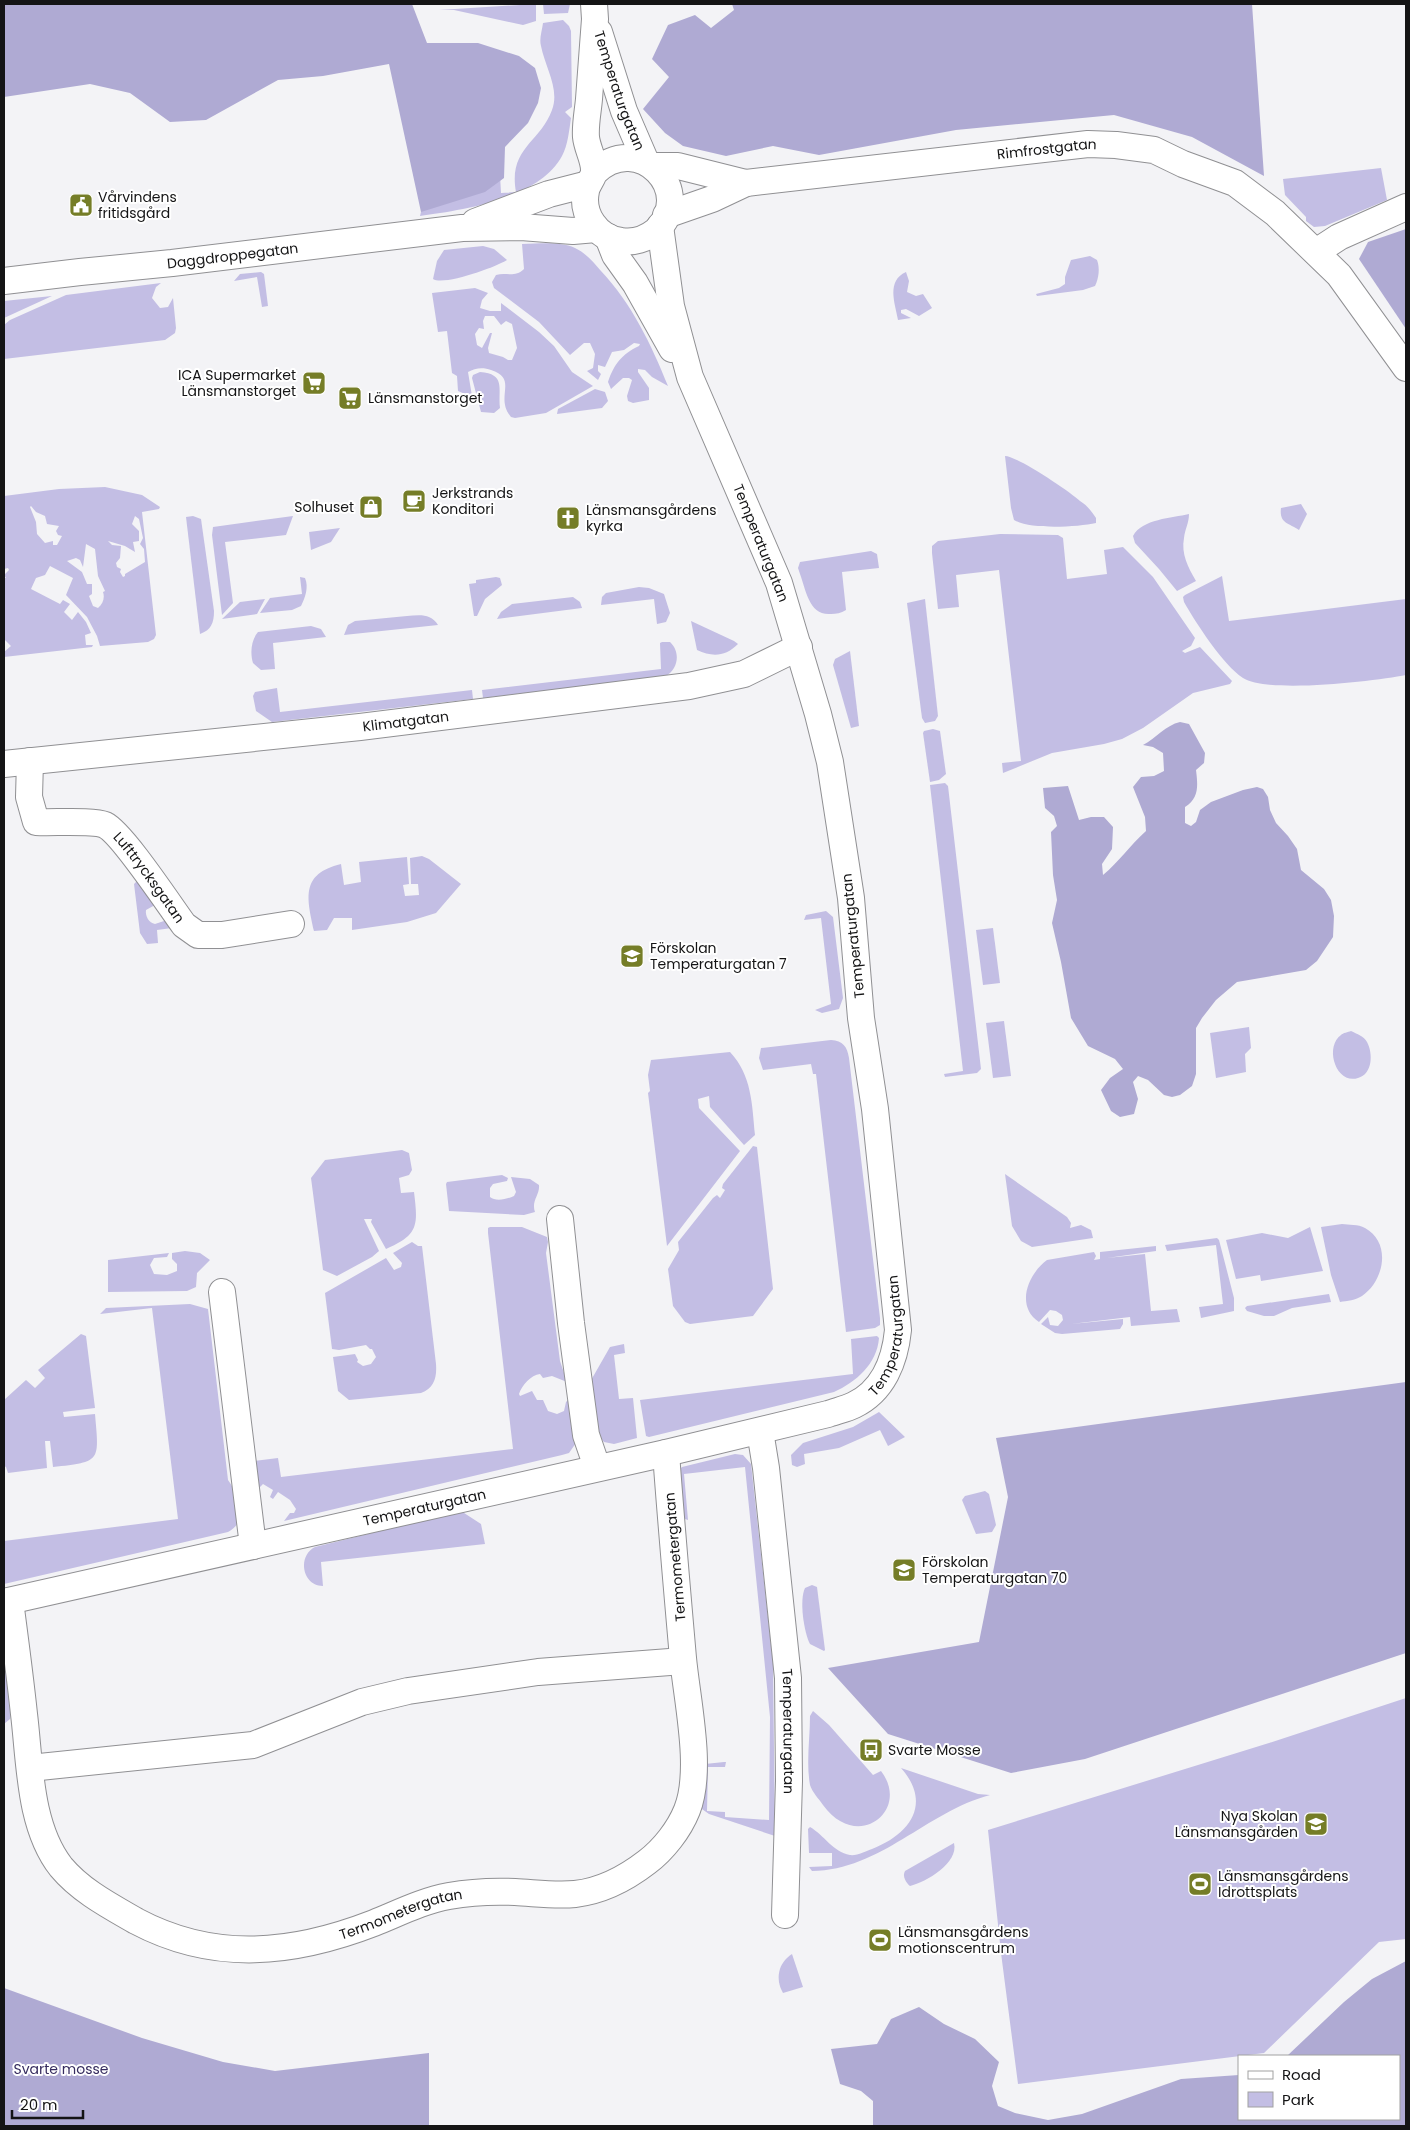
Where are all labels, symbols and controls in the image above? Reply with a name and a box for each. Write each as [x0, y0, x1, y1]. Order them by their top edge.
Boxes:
street label: Temperaturgatan [589, 28, 650, 153]
street label: Rimfrostgatan [996, 134, 1097, 164]
place label: Vårvindens fritidsgård [98, 187, 177, 223]
public building icon: Vårvindens fritidsgård [68, 192, 94, 218]
street label: Daggdroppegatan [166, 238, 299, 273]
place label: ICA Supermarket Länsmanstorget [178, 365, 296, 401]
supermarket icon: ICA Supermarket Länsmanstorget [301, 370, 327, 396]
supermarket icon: Länsmanstorget [337, 385, 363, 411]
place label: Länsmanstorget [368, 388, 482, 408]
street label: Temperaturgatan [728, 481, 794, 605]
place label: Jerkstrands Konditori [432, 483, 513, 519]
cafe icon: Jerkstrands Konditori [401, 488, 427, 514]
shop icon: Solhuset [358, 494, 384, 520]
place label: Solhuset [294, 497, 354, 517]
place label: Länsmansgårdens kyrka [586, 500, 717, 536]
church icon: Länsmansgårdens kyrka [555, 505, 581, 531]
street label: Klimatgatan [361, 706, 450, 737]
street label: Lufttrycksgatan [109, 827, 189, 927]
street label: Temperaturgatan [837, 873, 869, 999]
place label: Förskolan Temperaturgatan 7 [650, 938, 787, 974]
school or university icon: Förskolan Temperaturgatan 7 [619, 943, 645, 969]
street label: Temperaturgatan [864, 1274, 908, 1400]
street label: Temperaturgatan [361, 1484, 488, 1531]
street label: Termometergatan [659, 1492, 691, 1622]
place label: Förskolan Temperaturgatan 70 [922, 1552, 1067, 1588]
school or university icon: Förskolan Temperaturgatan 70 [891, 1557, 917, 1583]
street label: Temperaturgatan [777, 1668, 799, 1794]
bus stop icon: Svarte Mosse [858, 1737, 884, 1763]
place label: Svarte Mosse [888, 1740, 981, 1760]
place label: Nya Skolan Länsmansgården [1175, 1806, 1298, 1842]
school or university icon: Nya Skolan Länsmansgården [1303, 1811, 1329, 1837]
place label: Länsmansgårdens Idrottsplats [1218, 1866, 1349, 1902]
sports icon: Länsmansgårdens Idrottsplats [1187, 1871, 1213, 1897]
street label: Termometergatan [337, 1884, 464, 1944]
place label: Länsmansgårdens motionscentrum [898, 1922, 1029, 1958]
sports icon: Länsmansgårdens motionscentrum [867, 1927, 893, 1953]
legend [1238, 2055, 1400, 2120]
park label: Svarte mosse [14, 2059, 109, 2079]
text: Road [1282, 2064, 1321, 2085]
scale bar [12, 2088, 84, 2120]
text: Park [1282, 2089, 1314, 2110]
text: 20 m [20, 2094, 58, 2115]

